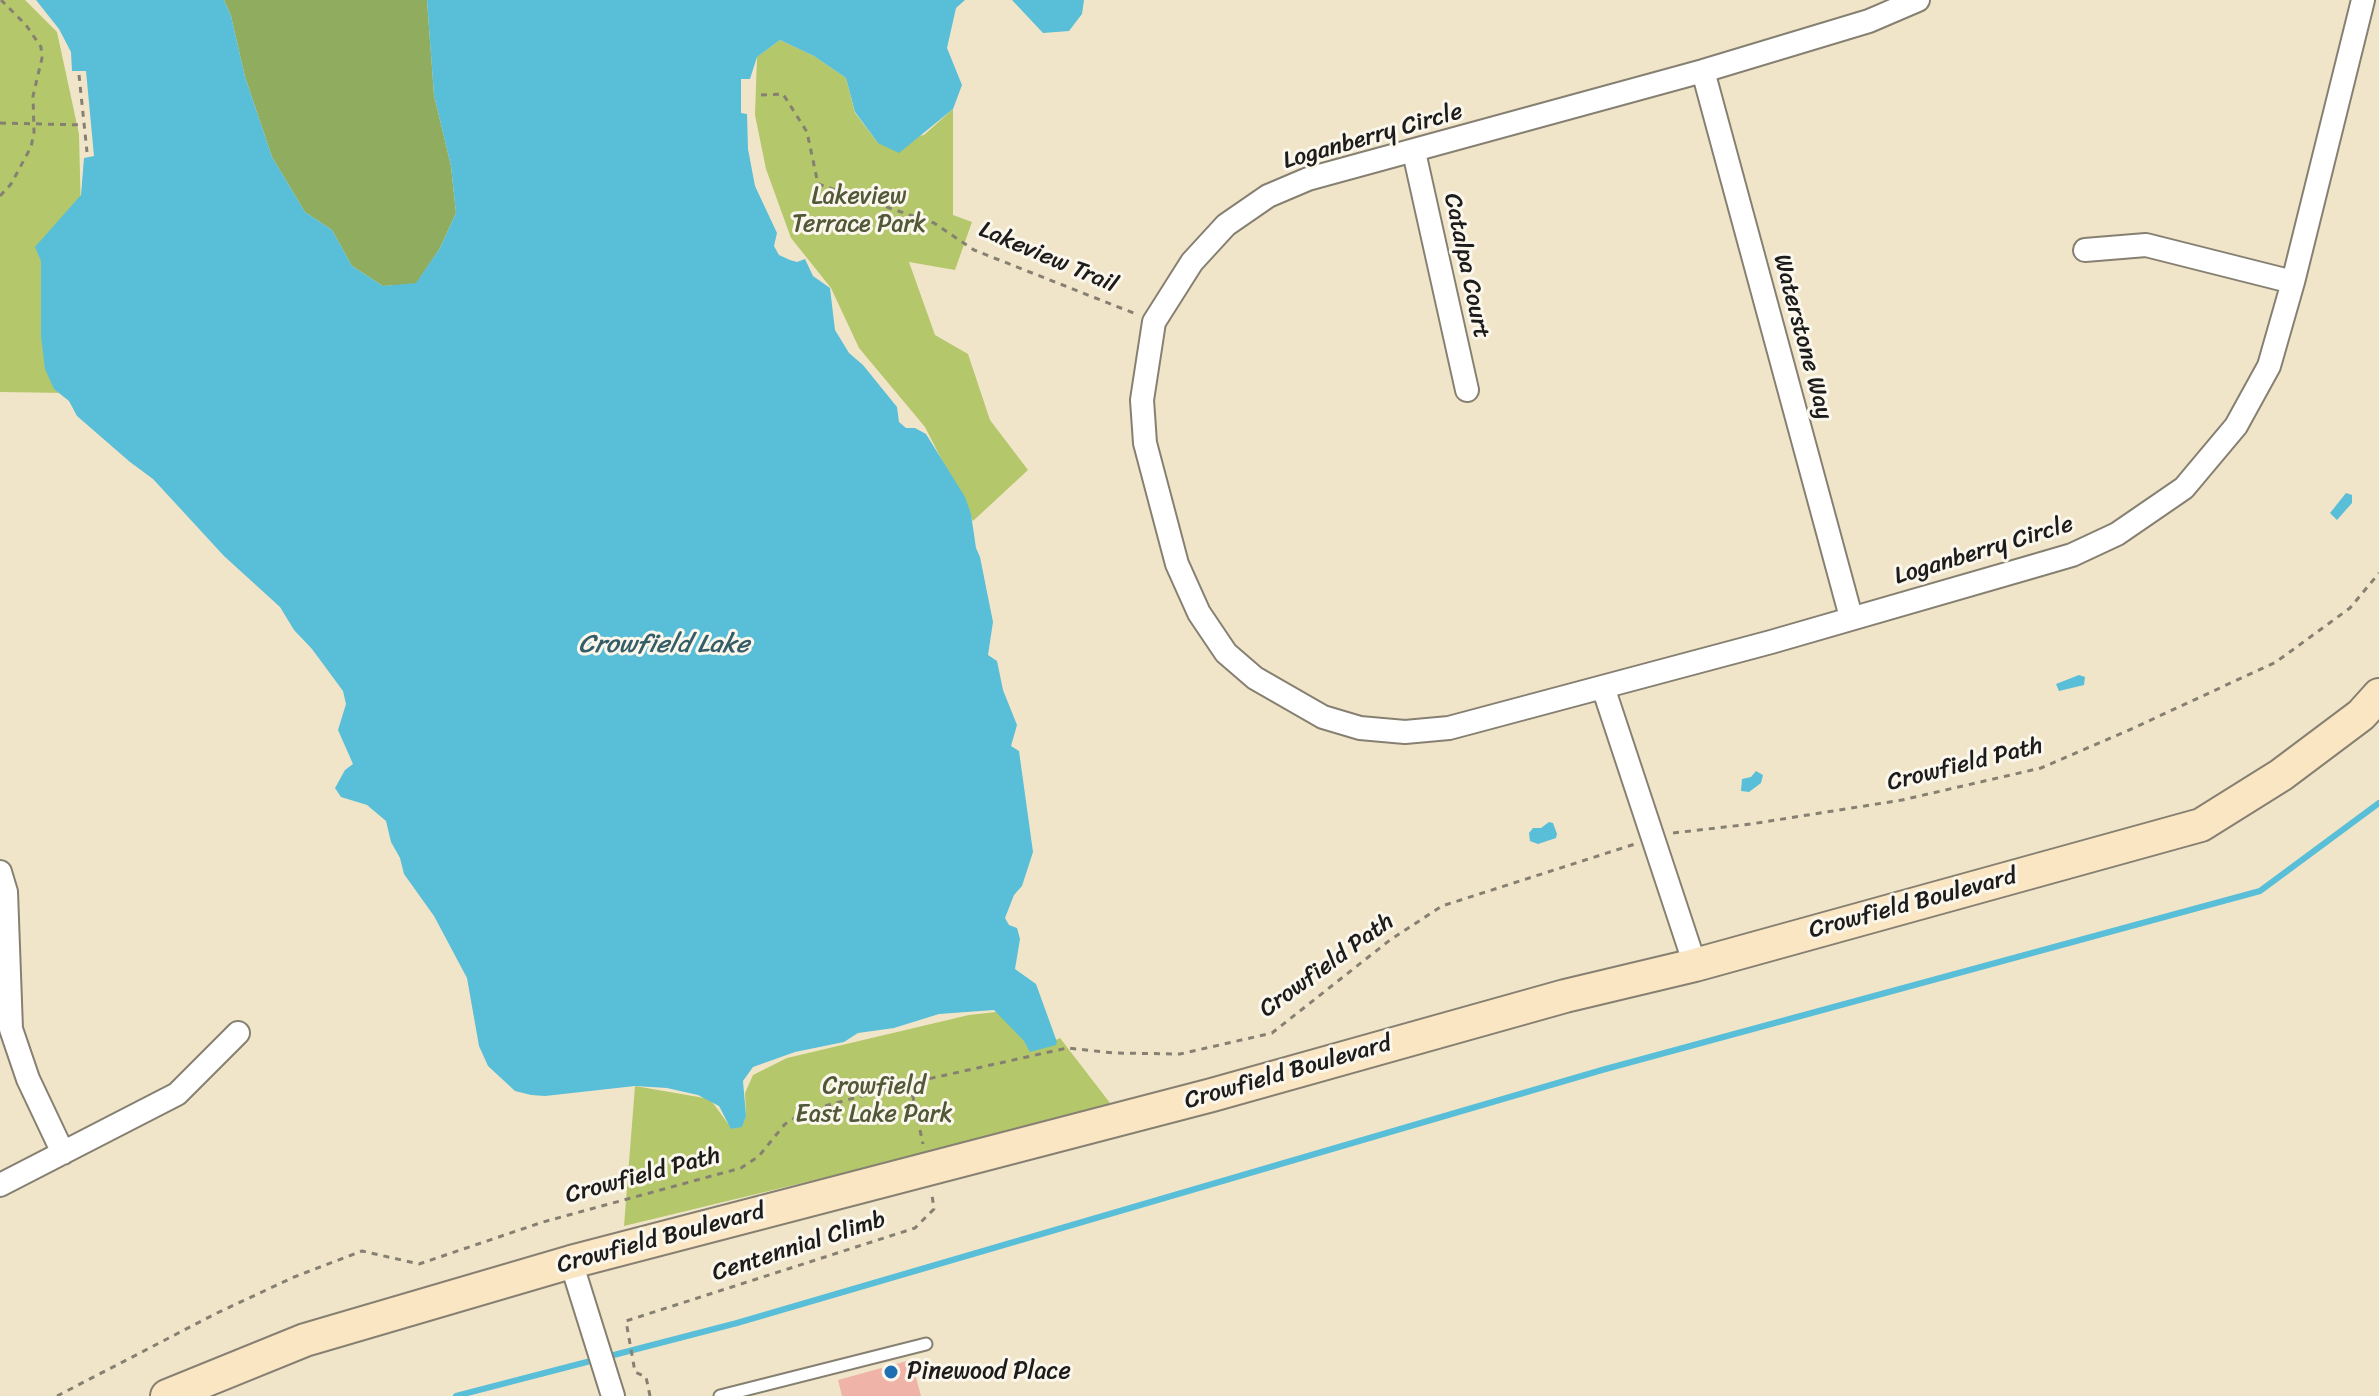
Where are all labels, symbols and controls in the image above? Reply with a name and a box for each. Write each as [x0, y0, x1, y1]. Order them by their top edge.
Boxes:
street label: Loganberry Circle [1280, 98, 1466, 176]
park label: Lakeview Terrace Park [792, 183, 926, 239]
street label: Catalpa Court [1437, 191, 1495, 341]
street label: Lakeview Trail [974, 216, 1122, 300]
street label: Waterstone Way [1766, 251, 1838, 423]
street label: Loganberry Circle [1891, 510, 2077, 592]
water label: Crowfield Lake [579, 629, 749, 661]
street label: Crowfield Path [1884, 732, 2046, 798]
street label: Crowfield Boulevard [1806, 862, 2020, 946]
street label: Crowfield Path [1254, 908, 1400, 1024]
street label: Crowfield Boulevard [1181, 1030, 1395, 1116]
park label: Crowfield East Lake Park [796, 1073, 952, 1129]
street label: Crowfield Path [562, 1142, 724, 1210]
street label: Crowfield Boulevard [554, 1197, 768, 1281]
street label: Centennial Climb [709, 1205, 889, 1289]
place label: Pinewood Place [907, 1358, 1071, 1386]
marker: Pinewood Place [882, 1363, 900, 1381]

